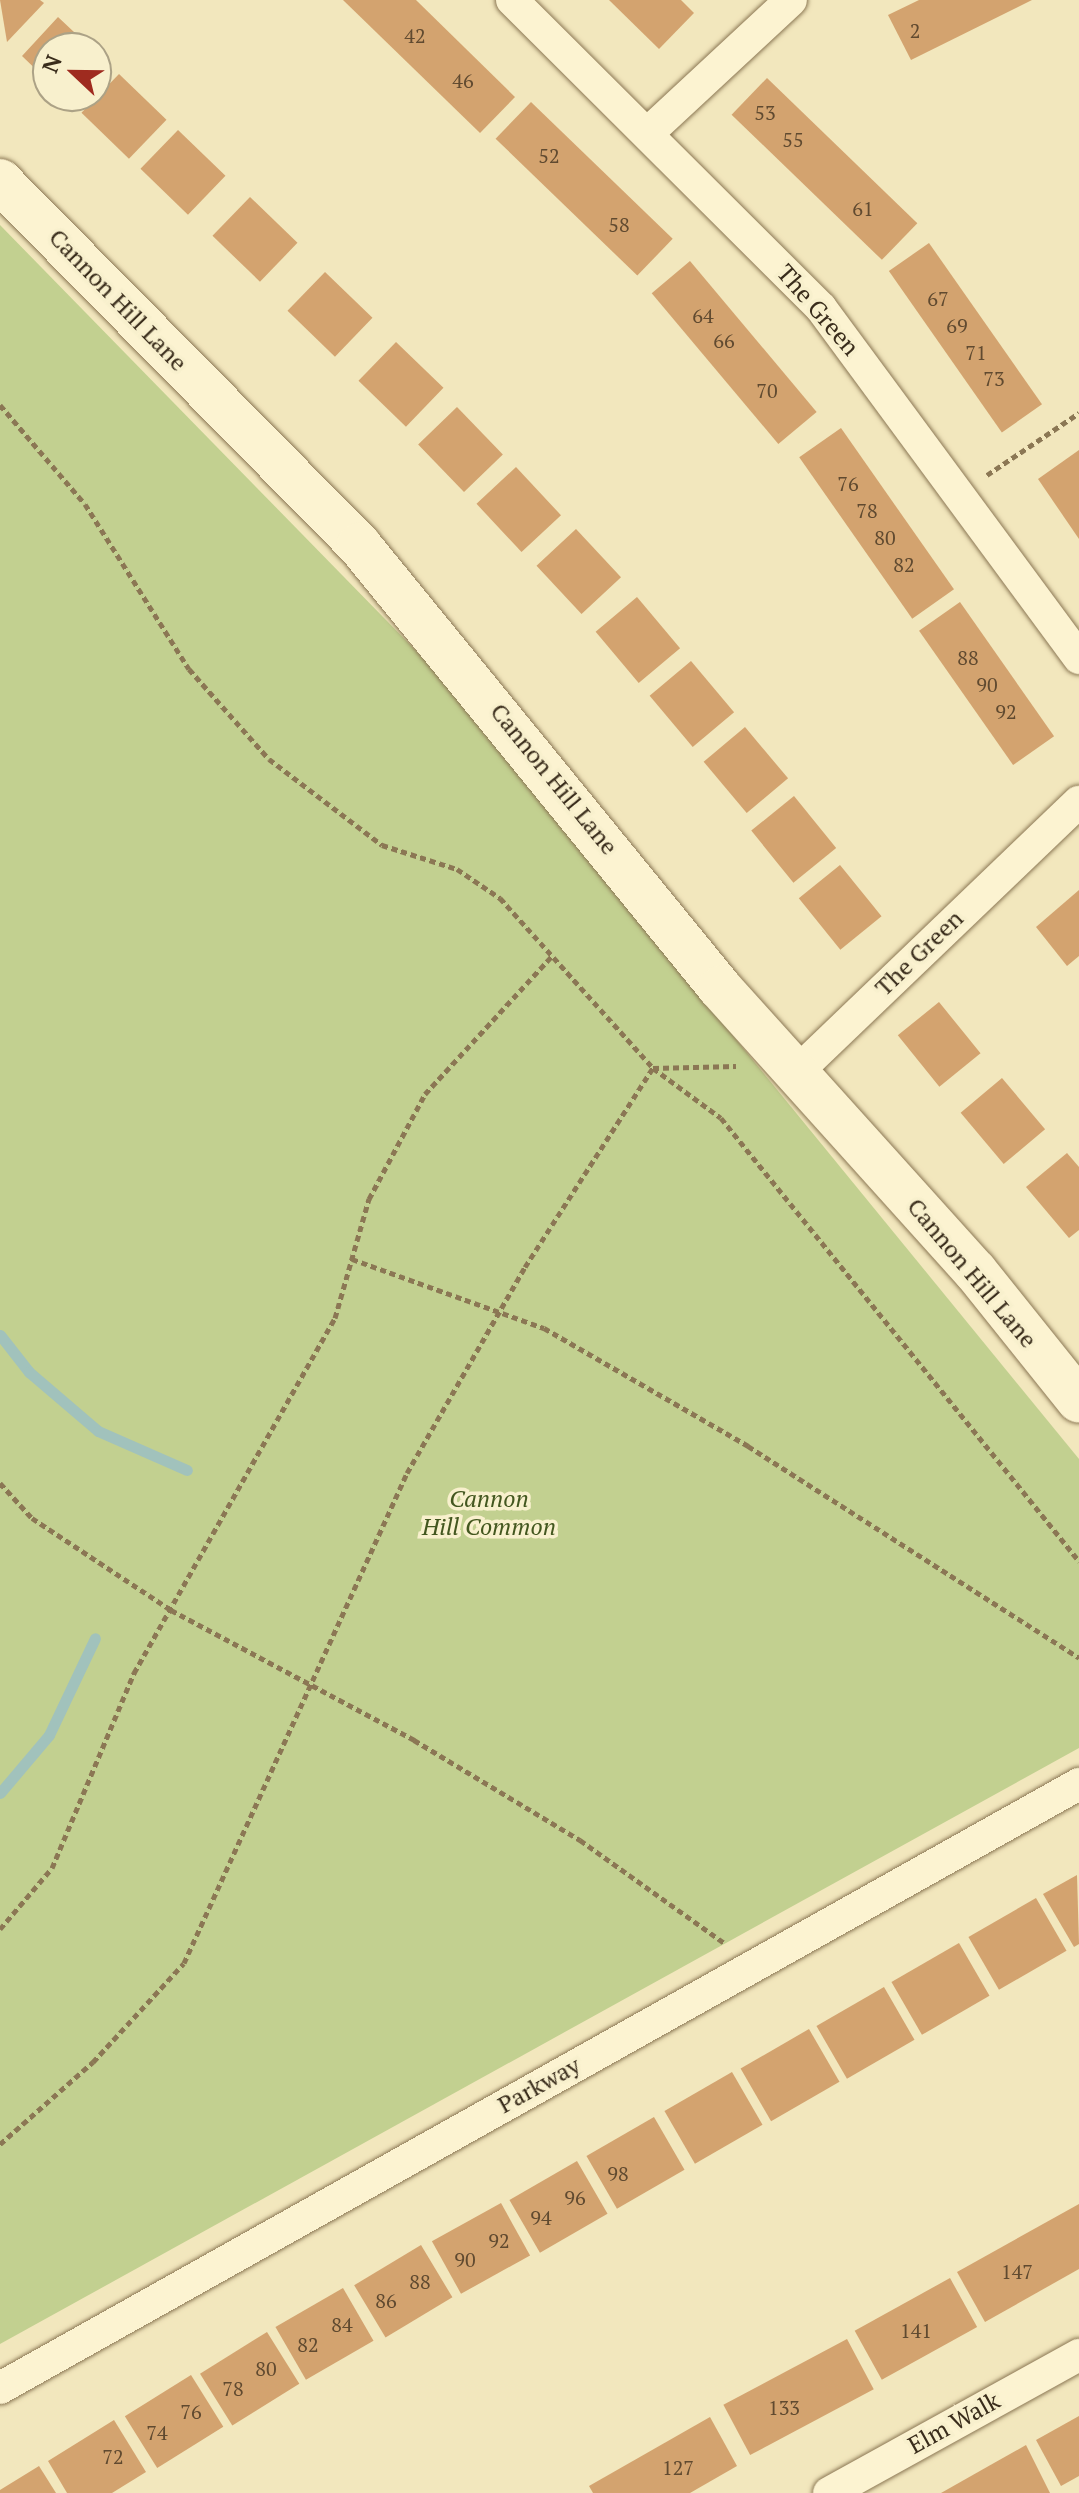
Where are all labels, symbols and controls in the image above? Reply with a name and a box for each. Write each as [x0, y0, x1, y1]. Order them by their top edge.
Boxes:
house number: 2 [910, 18, 920, 42]
house number: 42 [404, 23, 426, 47]
north arrow [32, 32, 112, 112]
text: N [35, 50, 68, 77]
house number: 46 [452, 68, 474, 92]
house number: 53 [754, 100, 776, 124]
house number: 55 [782, 127, 804, 151]
house number: 52 [538, 143, 560, 167]
house number: 61 [852, 196, 874, 220]
house number: 58 [608, 212, 630, 236]
street label: Cannon Hill Lane [43, 223, 193, 377]
street label: The Green [771, 259, 865, 361]
house number: 67 [927, 286, 949, 310]
house number: 64 [692, 303, 714, 327]
house number: 69 [946, 313, 968, 337]
house number: 66 [713, 328, 735, 352]
house number: 71 [965, 340, 987, 364]
house number: 73 [983, 366, 1005, 390]
house number: 70 [756, 378, 778, 402]
house number: 76 [837, 471, 859, 495]
house number: 78 [856, 498, 878, 522]
house number: 80 [874, 525, 896, 549]
house number: 82 [893, 552, 915, 576]
house number: 88 [957, 645, 979, 669]
house number: 90 [976, 672, 998, 696]
street label: Cannon Hill Lane [484, 698, 624, 860]
house number: 92 [995, 699, 1017, 723]
street label: The Green [869, 904, 969, 1002]
street label: Cannon Hill Lane [901, 1192, 1043, 1354]
park label: Cannon Hill Common [422, 1485, 556, 1541]
street label: Parkway [493, 2051, 585, 2119]
house number: 98 [607, 2161, 629, 2185]
house number: 96 [564, 2185, 586, 2209]
house number: 94 [530, 2205, 552, 2229]
house number: 92 [488, 2228, 510, 2252]
house number: 90 [454, 2247, 476, 2271]
house number: 147 [1001, 2259, 1033, 2283]
house number: 88 [409, 2269, 431, 2293]
house number: 86 [375, 2288, 397, 2312]
house number: 84 [331, 2312, 353, 2336]
house number: 141 [900, 2318, 932, 2342]
house number: 82 [297, 2332, 319, 2356]
house number: 80 [255, 2356, 277, 2380]
house number: 78 [222, 2376, 244, 2400]
street label: Elm Walk [903, 2386, 1005, 2460]
house number: 133 [768, 2395, 800, 2419]
house number: 76 [180, 2399, 202, 2423]
house number: 74 [146, 2420, 168, 2444]
house number: 72 [102, 2444, 124, 2468]
house number: 127 [662, 2455, 694, 2479]

